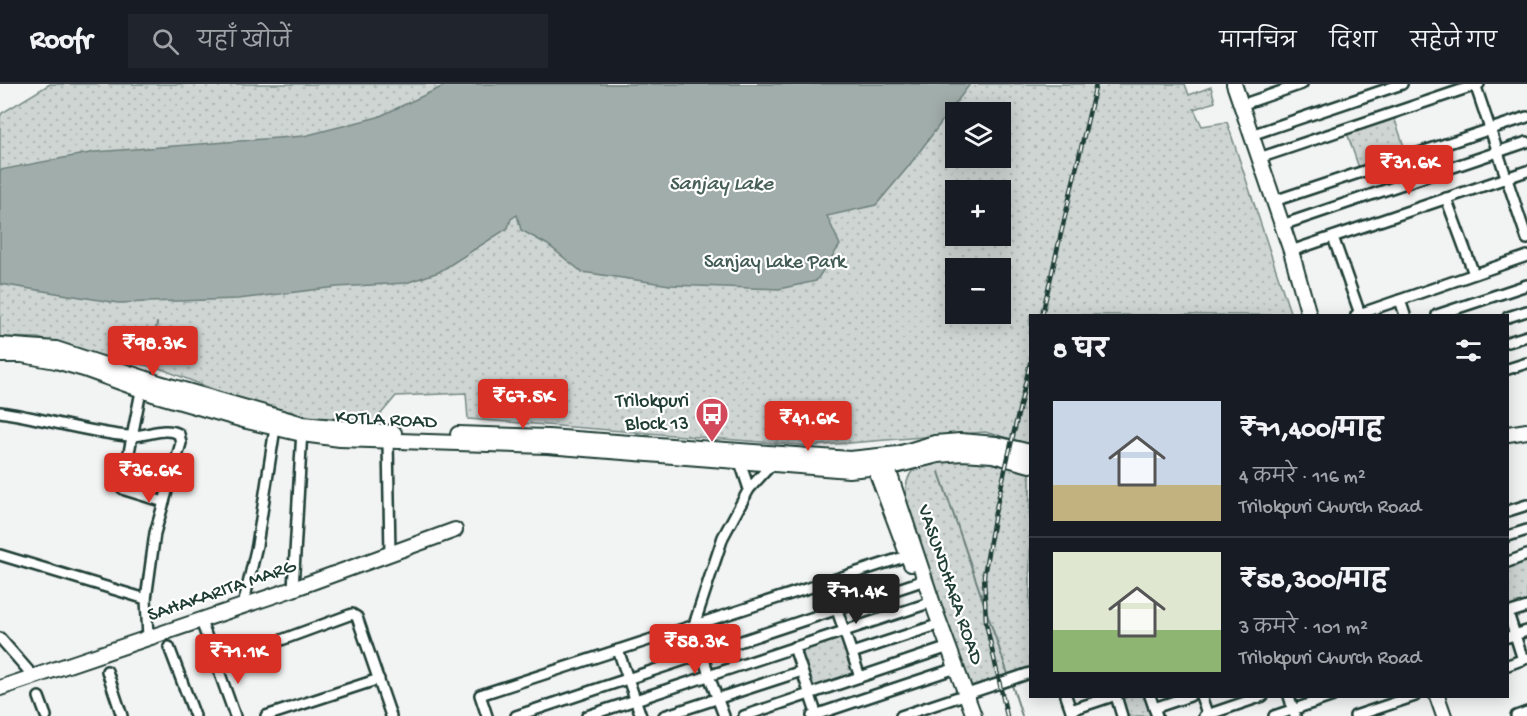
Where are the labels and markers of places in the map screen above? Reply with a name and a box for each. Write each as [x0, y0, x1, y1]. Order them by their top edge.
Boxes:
pin: ₹31.6K [1360, 145, 1458, 196]
pin: ₹98.3K [104, 326, 202, 377]
pin: ₹67.5K [474, 379, 572, 430]
place label: Trilokpuri Block 13 [615, 391, 689, 437]
bus stop icon: Trilokpuri Block 13 [694, 396, 730, 443]
pin: ₹41.6K [759, 401, 857, 452]
pin: ₹36.6K [100, 453, 198, 504]
pin: ₹71.4K [807, 574, 905, 625]
pin: ₹58.3K [646, 624, 744, 675]
pin: ₹71.1K [189, 634, 287, 685]

